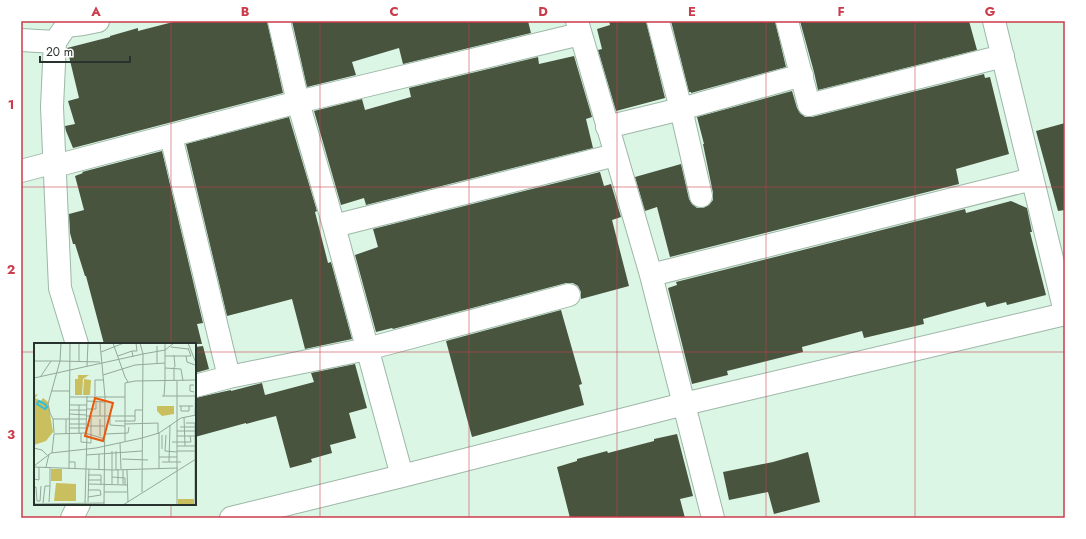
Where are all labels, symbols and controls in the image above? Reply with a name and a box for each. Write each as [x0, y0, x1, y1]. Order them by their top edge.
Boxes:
text: A [90, 2, 101, 21]
text: B [241, 2, 250, 21]
text: C [389, 2, 399, 21]
text: D [538, 2, 548, 21]
text: E [688, 2, 696, 21]
text: F [837, 2, 845, 21]
text: G [985, 2, 996, 21]
scale bar [40, 38, 130, 64]
text: 20 m [46, 43, 73, 61]
text: 1 [8, 95, 14, 114]
text: 2 [7, 260, 15, 279]
inset map [34, 343, 196, 505]
text: 3 [7, 425, 15, 444]

